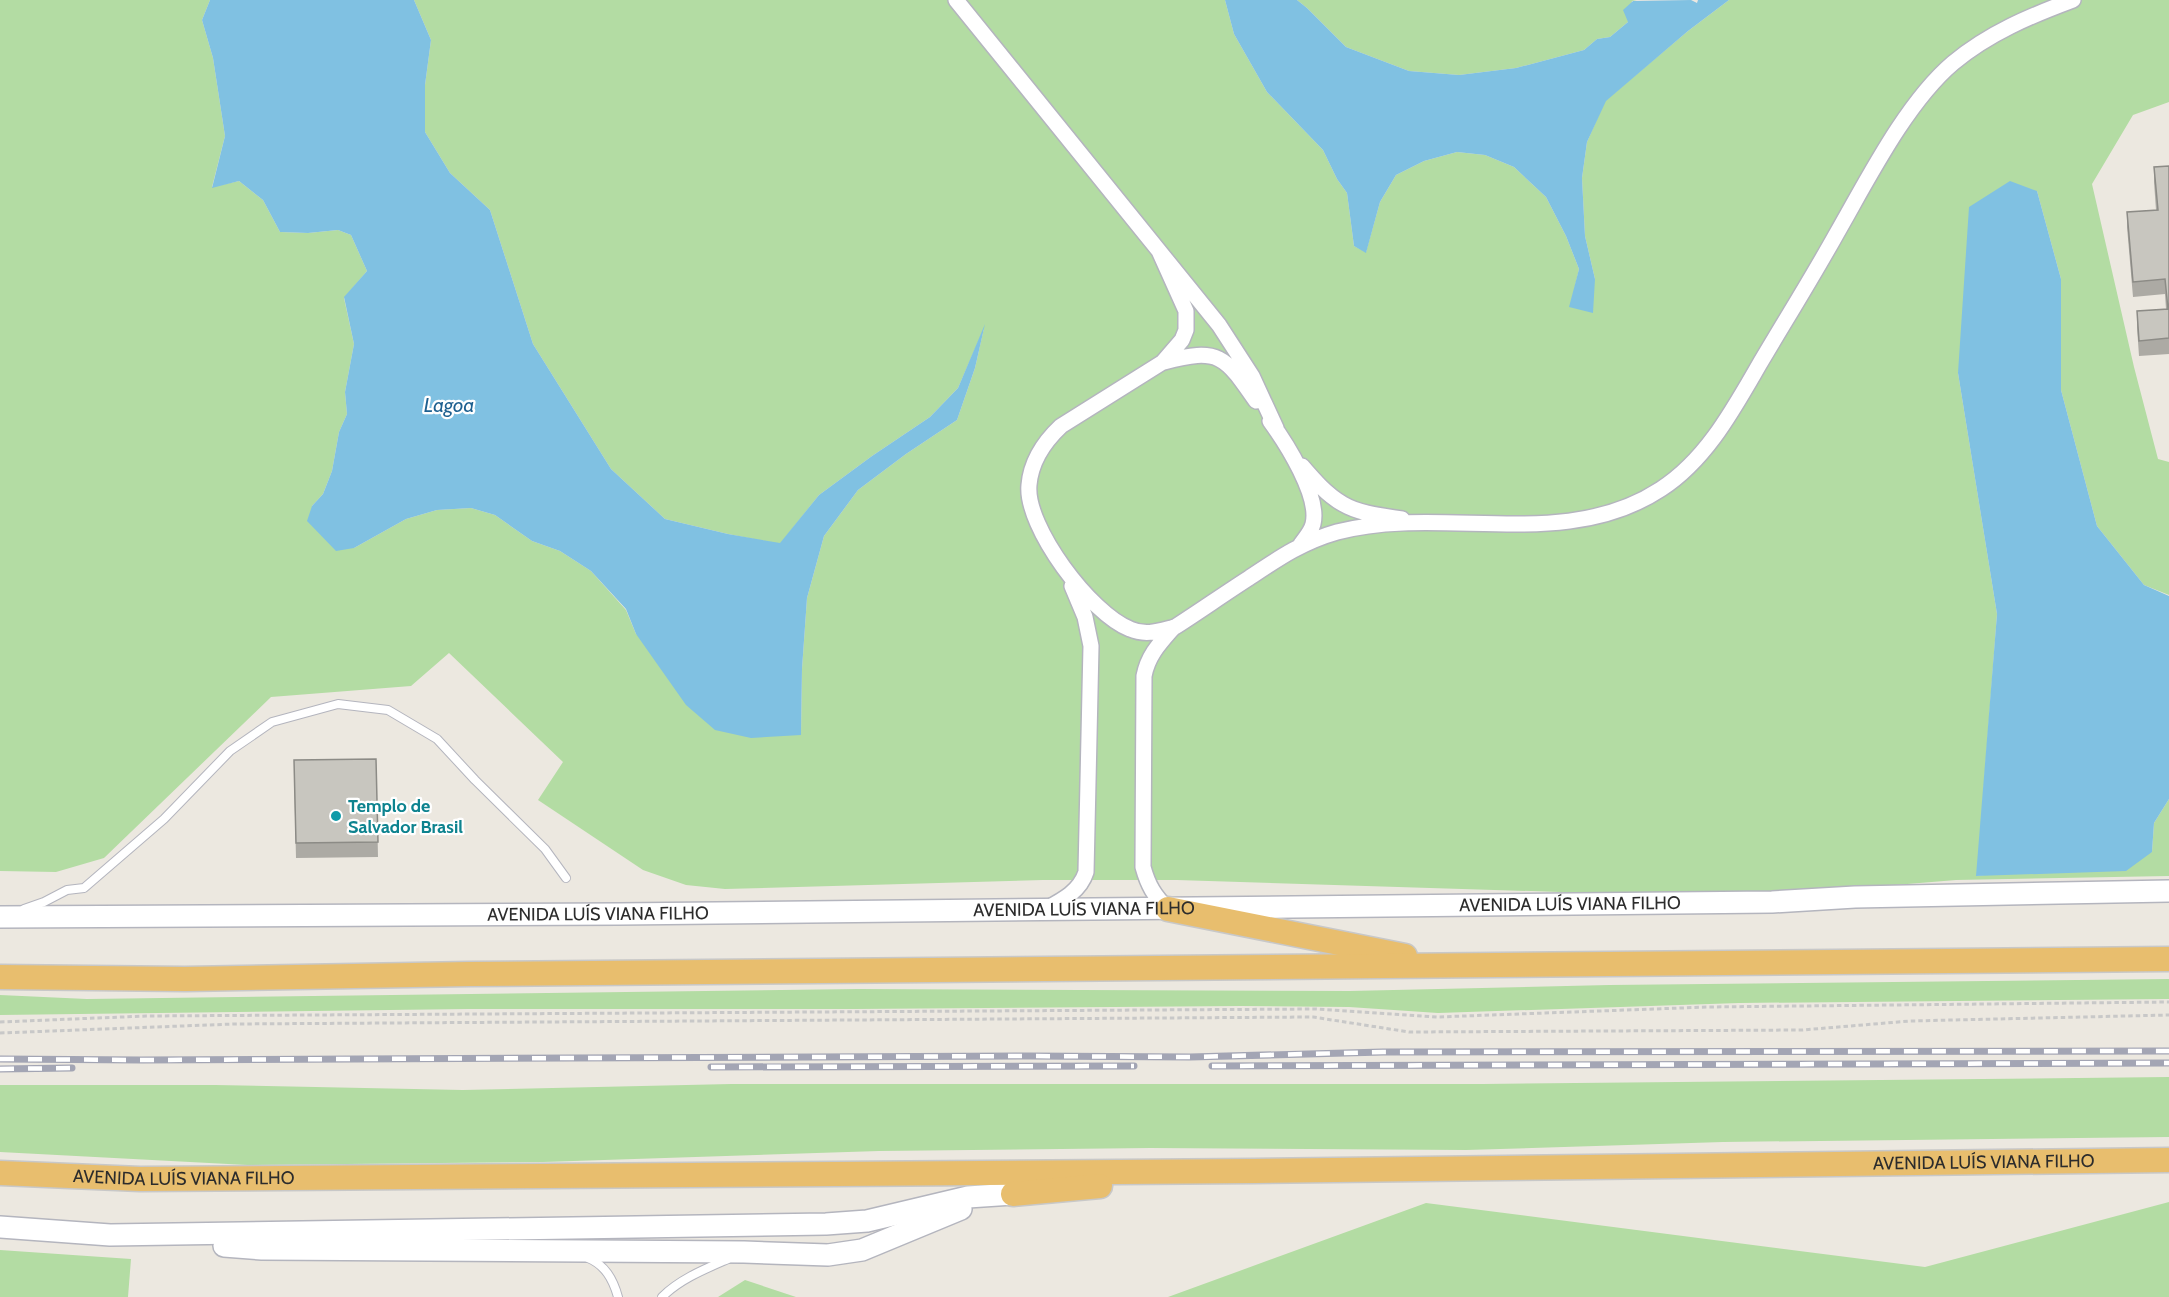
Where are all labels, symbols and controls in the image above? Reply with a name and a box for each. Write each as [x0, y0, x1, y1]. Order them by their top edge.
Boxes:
water label: Lagoa [424, 393, 474, 417]
place label: Templo de Salvador Brasil [348, 795, 463, 838]
marker: Templo de Salvador Brasil [329, 809, 343, 823]
street label: AVENIDA LUÍS VIANA FILHO [1459, 892, 1681, 916]
street label: AVENIDA LUÍS VIANA FILHO [973, 897, 1195, 921]
street label: AVENIDA LUÍS VIANA FILHO [487, 902, 709, 926]
street label: AVENIDA LUÍS VIANA FILHO [1873, 1150, 2095, 1175]
street label: AVENIDA LUÍS VIANA FILHO [73, 1165, 295, 1190]

